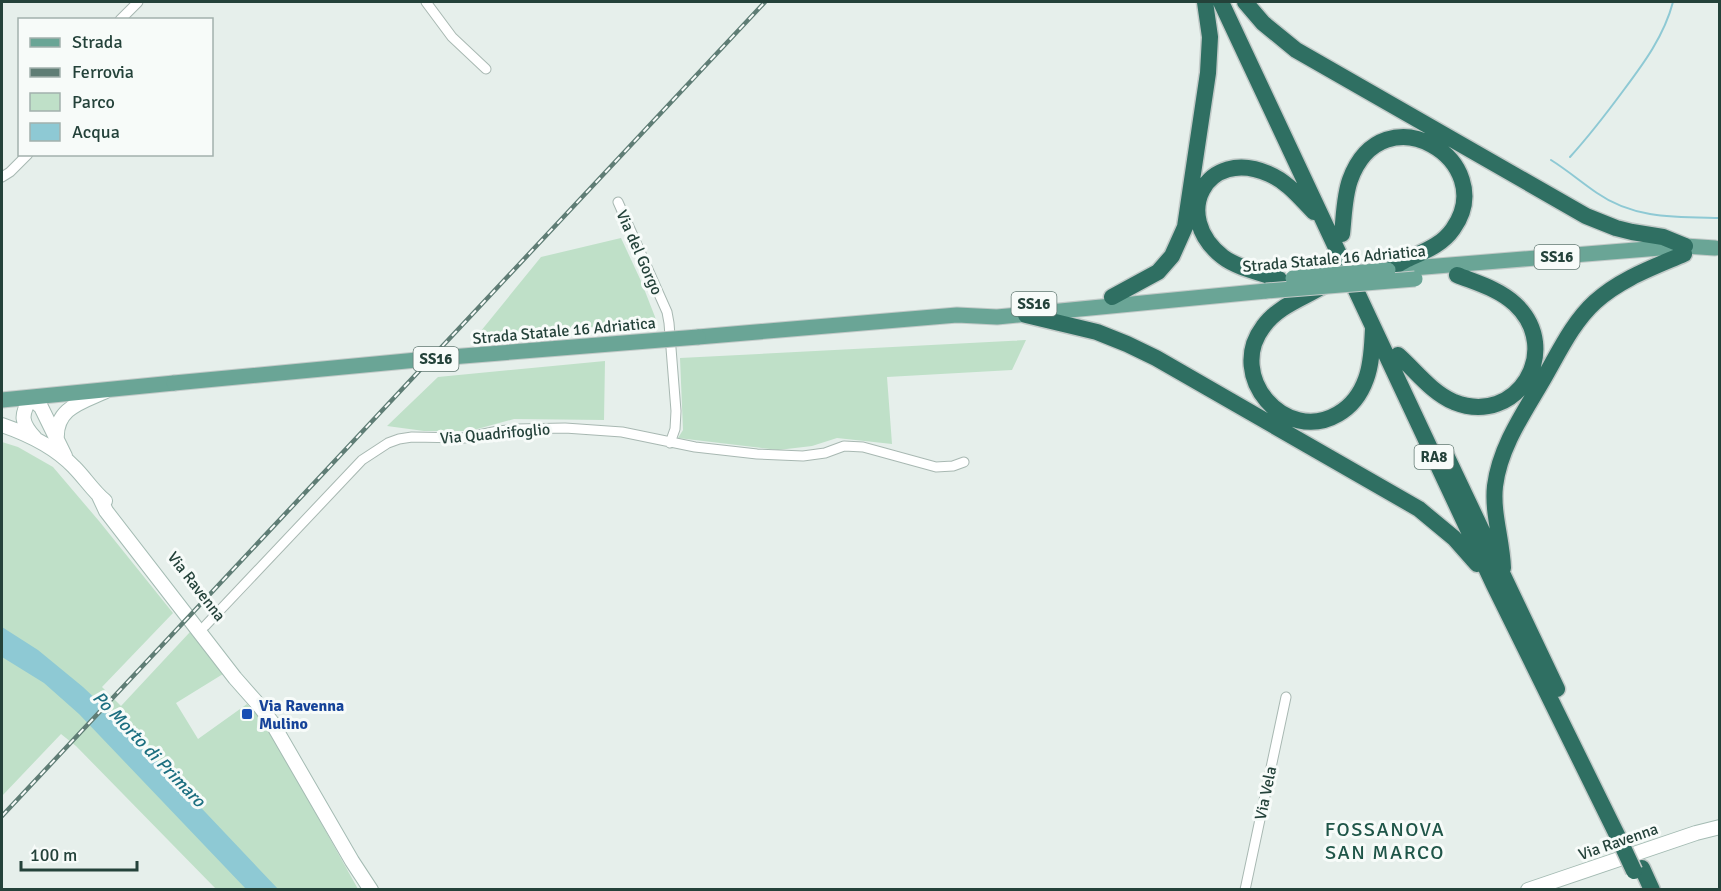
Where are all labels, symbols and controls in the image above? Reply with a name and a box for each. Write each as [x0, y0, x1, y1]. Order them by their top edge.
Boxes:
legend [18, 18, 213, 156]
text: Strada [72, 31, 123, 53]
text: Ferrovia [72, 61, 134, 83]
text: Parco [72, 91, 115, 113]
text: Acqua [72, 121, 120, 143]
street label: Via del Gorgo [611, 207, 667, 298]
street label: Strada Statale 16 Adriatica [1242, 241, 1426, 277]
road number: SS16 [1534, 245, 1580, 269]
road number: SS16 [1012, 292, 1056, 316]
street label: Strada Statale 16 Adriatica [472, 313, 656, 349]
road number: SS16 [414, 347, 458, 371]
street label: Via Quadrifoglio [439, 419, 551, 449]
road number: RA8 [1414, 445, 1454, 469]
street label: Via Ravenna [163, 548, 230, 626]
water label: Po Morto di Primaro [88, 686, 211, 813]
place label: Via Ravenna Mulino [259, 696, 344, 734]
marker: Via Ravenna Mulino [240, 707, 254, 721]
street label: Via Vela [1251, 765, 1281, 822]
district label: FOSSANOVA SAN MARCO [1325, 817, 1445, 865]
street label: Via Ravenna [1576, 819, 1661, 865]
scale bar [21, 834, 136, 872]
text: 100 m [30, 844, 77, 866]

